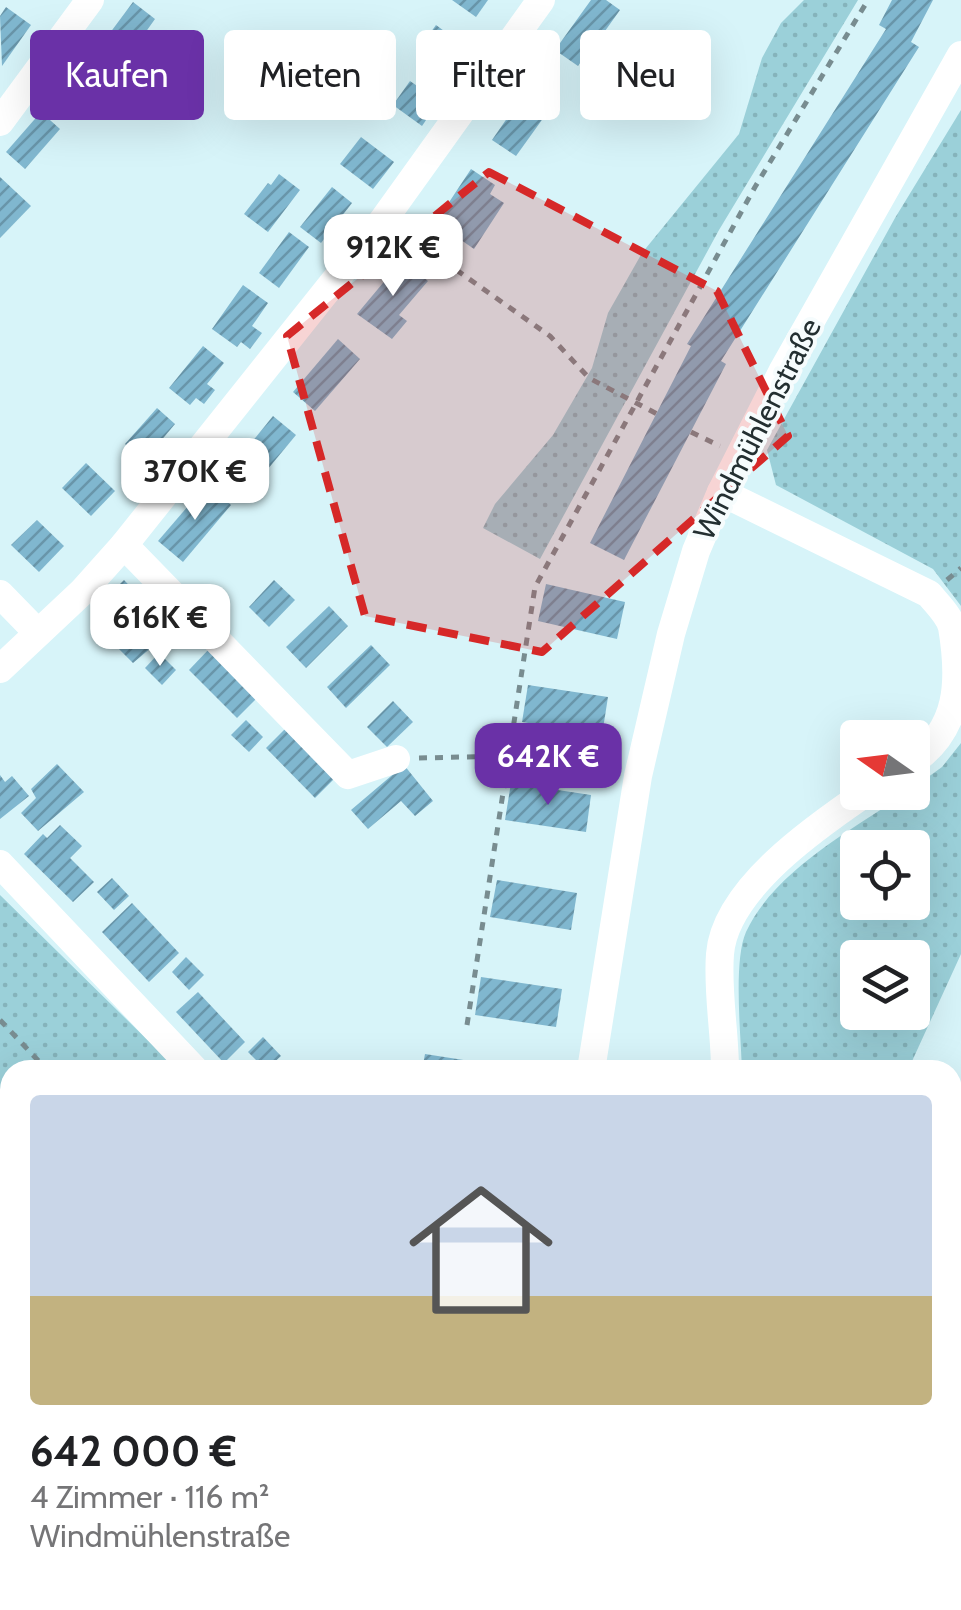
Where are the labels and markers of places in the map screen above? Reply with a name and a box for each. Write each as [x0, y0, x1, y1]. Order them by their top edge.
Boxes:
pin: 912K € [312, 214, 474, 299]
pin: 370K € [114, 438, 276, 523]
pin: 616K € [79, 584, 241, 669]
pin: 642K € [467, 723, 629, 808]

